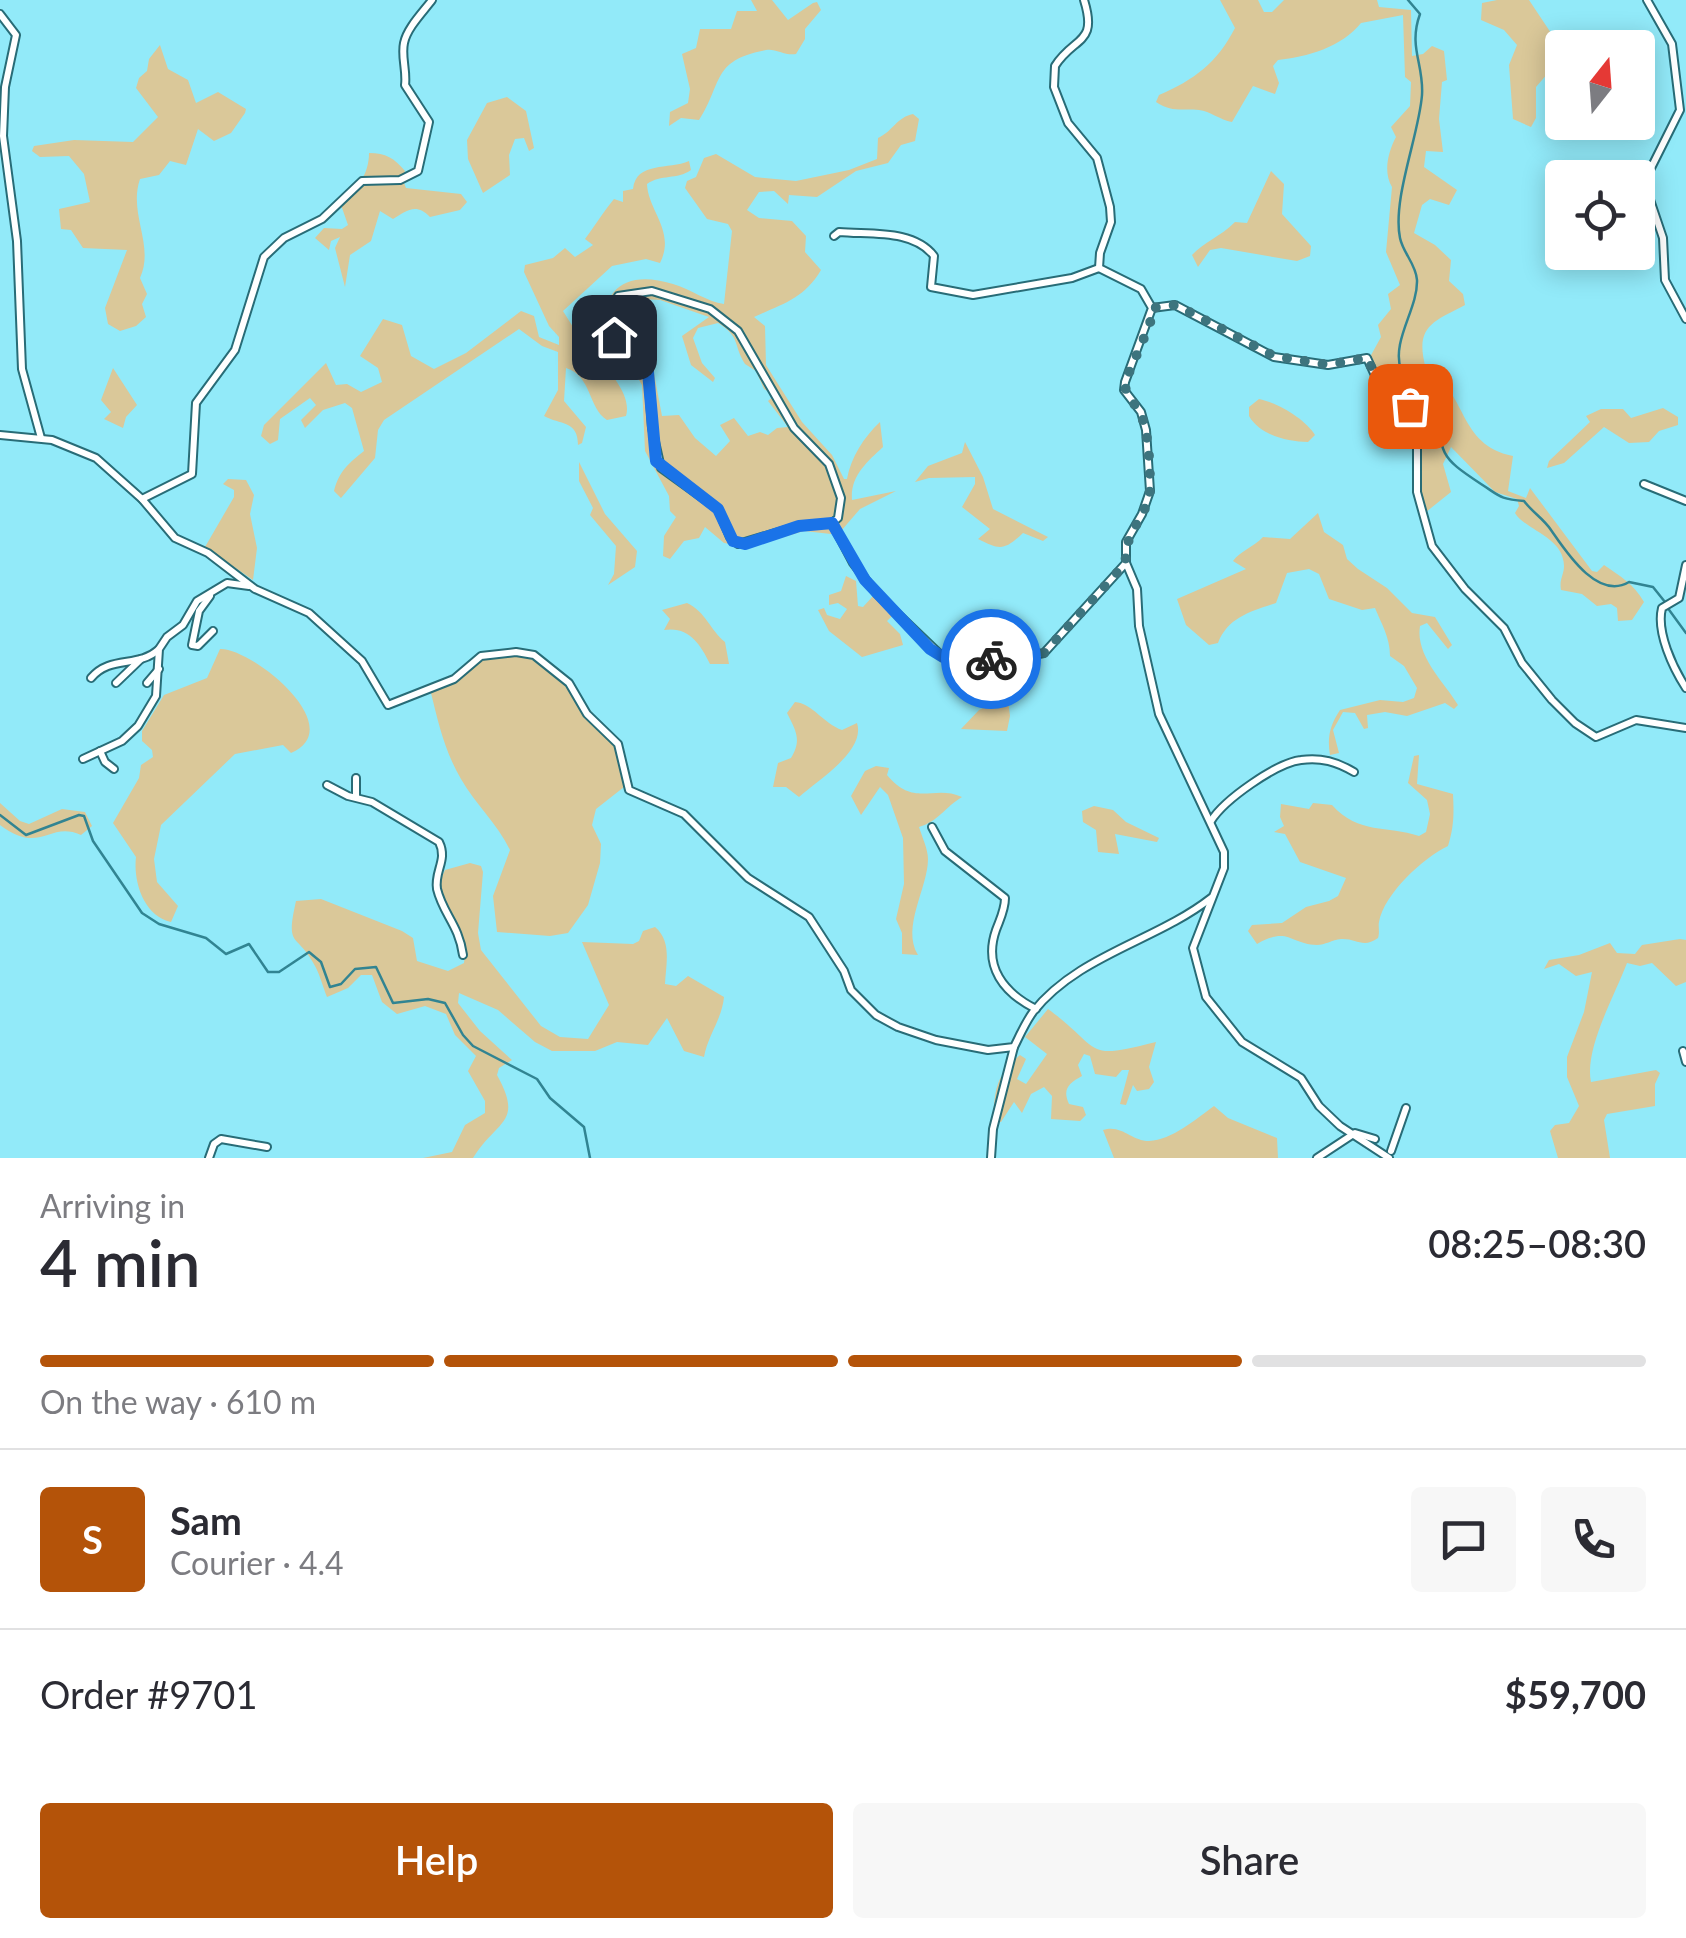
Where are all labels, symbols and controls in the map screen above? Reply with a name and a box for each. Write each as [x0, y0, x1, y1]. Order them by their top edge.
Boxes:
north arrow [1545, 30, 1655, 140]
map controls [1545, 30, 1655, 270]
button: locate [1545, 160, 1655, 270]
pin [572, 295, 657, 380]
icon: home [587, 310, 642, 365]
pin [1368, 364, 1453, 449]
icon: bag [1383, 379, 1438, 434]
courier [941, 609, 1041, 709]
icon: bike [964, 632, 1019, 687]
text: Arriving in [40, 1186, 185, 1225]
text: 08:25–08:30 [1428, 1220, 1646, 1266]
text: 4 min [40, 1223, 200, 1301]
text: On the way · 610 m [40, 1382, 316, 1421]
button: chat [1411, 1487, 1516, 1592]
button: phone [1541, 1487, 1646, 1592]
text: Sam [170, 1497, 242, 1543]
text: S [82, 1516, 103, 1562]
text: Courier · 4.4 [170, 1543, 344, 1582]
text: Order #9701 [40, 1671, 257, 1717]
text: $59,700 [1505, 1671, 1646, 1717]
button: Help [40, 1803, 833, 1918]
button: Share [853, 1803, 1646, 1918]

